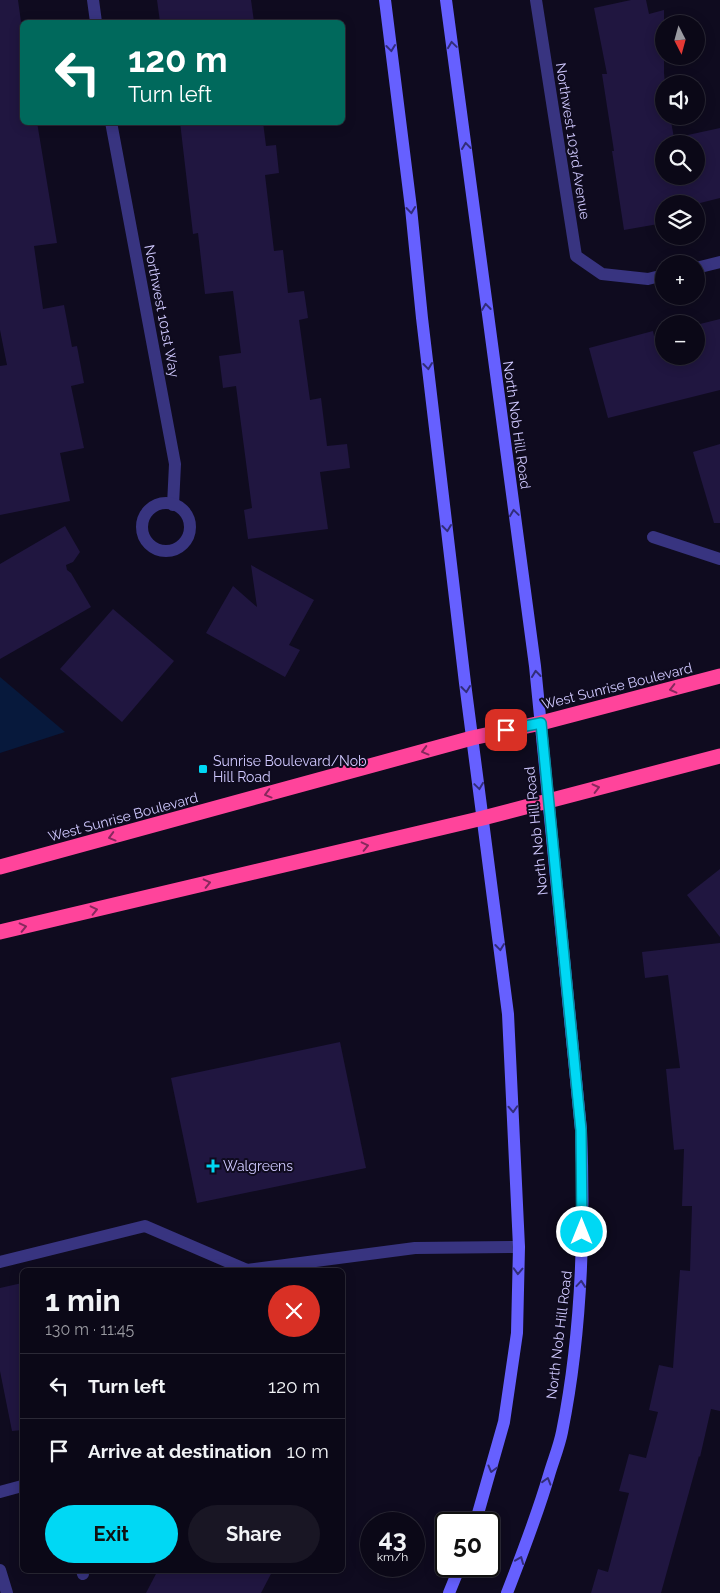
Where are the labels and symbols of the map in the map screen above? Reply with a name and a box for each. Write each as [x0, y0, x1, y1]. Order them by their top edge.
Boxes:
north arrow [655, 15, 705, 65]
one-way arrow [448, 41, 458, 50]
one-way arrow [385, 45, 396, 53]
street label: Northwest 103rd Avenue [553, 61, 593, 221]
one-way arrow [461, 141, 472, 149]
one-way arrow [405, 206, 416, 214]
street label: Northwest 101st Way [141, 243, 183, 379]
one-way arrow [481, 303, 492, 311]
street label: North Nob Hill Road [500, 360, 534, 490]
one-way arrow [422, 363, 433, 371]
one-way arrow [509, 509, 520, 517]
one-way arrow [441, 524, 452, 532]
street label: West Sunrise Boulevard [540, 660, 694, 712]
one-way arrow [531, 670, 542, 678]
one-way arrow [669, 683, 677, 693]
one-way arrow [460, 686, 471, 694]
pin [485, 709, 527, 751]
one-way arrow [421, 745, 430, 755]
place label: Sunrise Boulevard/Nob Hill Road [213, 753, 367, 785]
marker: Sunrise Boulevard/Nob Hill Road [197, 763, 209, 775]
street label: North Nob Hill Road [521, 766, 551, 896]
one-way arrow [473, 782, 483, 790]
one-way arrow [591, 783, 600, 794]
one-way arrow [265, 788, 273, 798]
street label: West Sunrise Boulevard [46, 789, 200, 845]
one-way arrow [107, 831, 116, 842]
one-way arrow [360, 841, 369, 852]
one-way arrow [202, 878, 211, 889]
one-way arrow [90, 905, 99, 916]
one-way arrow [19, 922, 28, 933]
one-way arrow [494, 943, 504, 952]
one-way arrow [507, 1105, 518, 1113]
place label: Walgreens [223, 1158, 293, 1174]
marker: Walgreens [207, 1160, 219, 1172]
position arrow [555, 1205, 607, 1257]
one-way arrow [513, 1268, 524, 1276]
street label: North Nob Hill Road [543, 1270, 575, 1400]
one-way arrow [575, 1280, 586, 1288]
one-way arrow [487, 1465, 497, 1473]
one-way arrow [542, 1478, 552, 1486]
speed limit sign: 50 [435, 1512, 500, 1577]
one-way arrow [514, 1557, 524, 1565]

